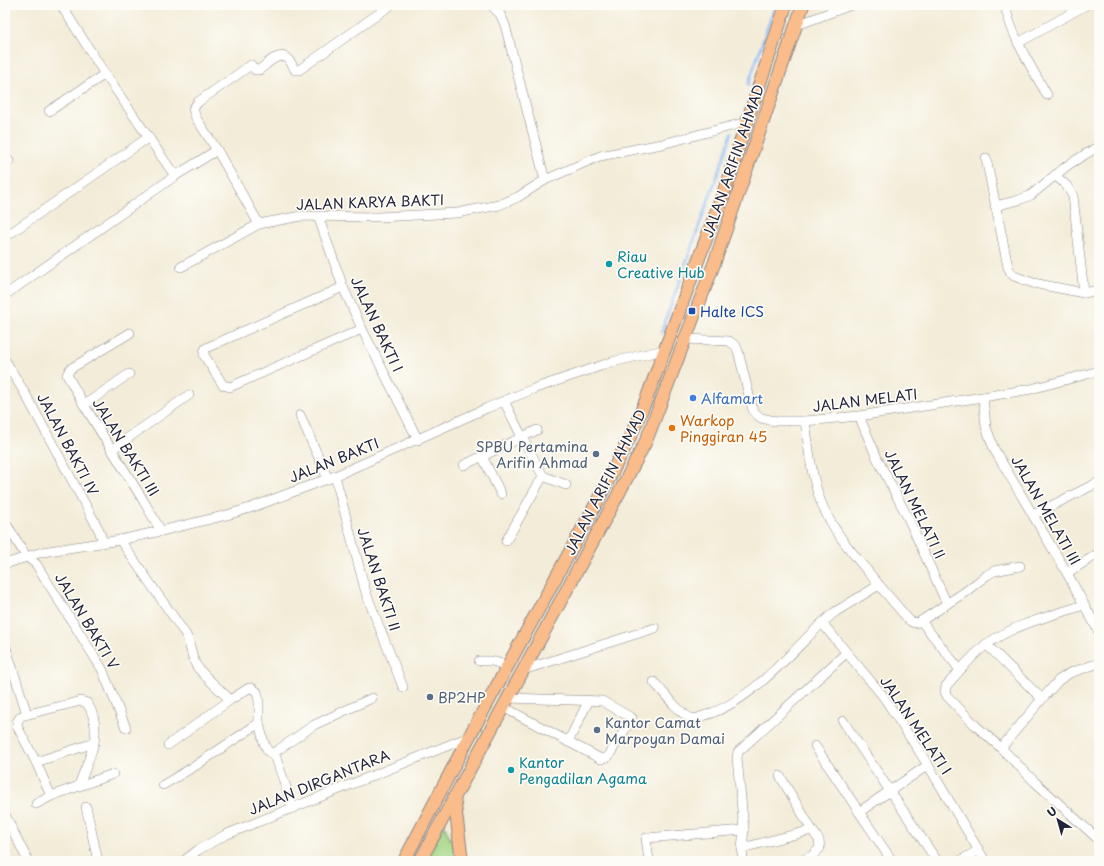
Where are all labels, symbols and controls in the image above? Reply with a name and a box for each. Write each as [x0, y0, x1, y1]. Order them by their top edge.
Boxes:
street label: JALAN ARIFIN AHMAD [697, 82, 769, 240]
street label: JALAN KARYA BAKTI [296, 189, 444, 215]
place label: Riau Creative Hub [617, 246, 705, 283]
marker: Riau Creative Hub [604, 259, 614, 269]
street label: JALAN BAKTI I [346, 273, 408, 375]
place label: Halte ICS [700, 301, 764, 322]
marker: Halte ICS [687, 306, 697, 316]
street label: JALAN MELATI [811, 383, 919, 417]
place label: Alfamart [701, 388, 764, 409]
street label: JALAN BAKTI IV [32, 389, 104, 499]
marker: Alfamart [688, 393, 698, 403]
street label: JALAN BAKTI III [88, 394, 164, 500]
street label: JALAN ARIFIN AHMAD [559, 406, 651, 558]
place label: Warkop Pinggiran 45 [680, 410, 767, 447]
marker: Warkop Pinggiran 45 [667, 423, 677, 433]
street label: JALAN BAKTI [286, 432, 382, 488]
place label: SPBU Pertamina Arifin Ahmad [475, 436, 588, 473]
street label: JALAN MELATI II [879, 446, 951, 562]
marker: SPBU Pertamina Arifin Ahmad [591, 449, 601, 459]
street label: JALAN MELATI III [1006, 451, 1086, 569]
street label: JALAN BAKTI II [352, 524, 406, 634]
street label: JALAN BAKTI V [50, 569, 124, 673]
street label: JALAN MELATI I [875, 672, 957, 778]
place label: BP2HP [438, 687, 486, 708]
marker: BP2HP [425, 692, 435, 702]
place label: Kantor Camat Marpoyan Damai [605, 712, 725, 749]
marker: Kantor Camat Marpoyan Damai [592, 725, 602, 735]
street label: JALAN DIRGANTARA [245, 744, 393, 820]
place label: Kantor Pengadilan Agama [519, 752, 647, 789]
marker: Kantor Pengadilan Agama [506, 765, 516, 775]
north arrow [1038, 800, 1078, 840]
text: U [1043, 802, 1060, 821]

